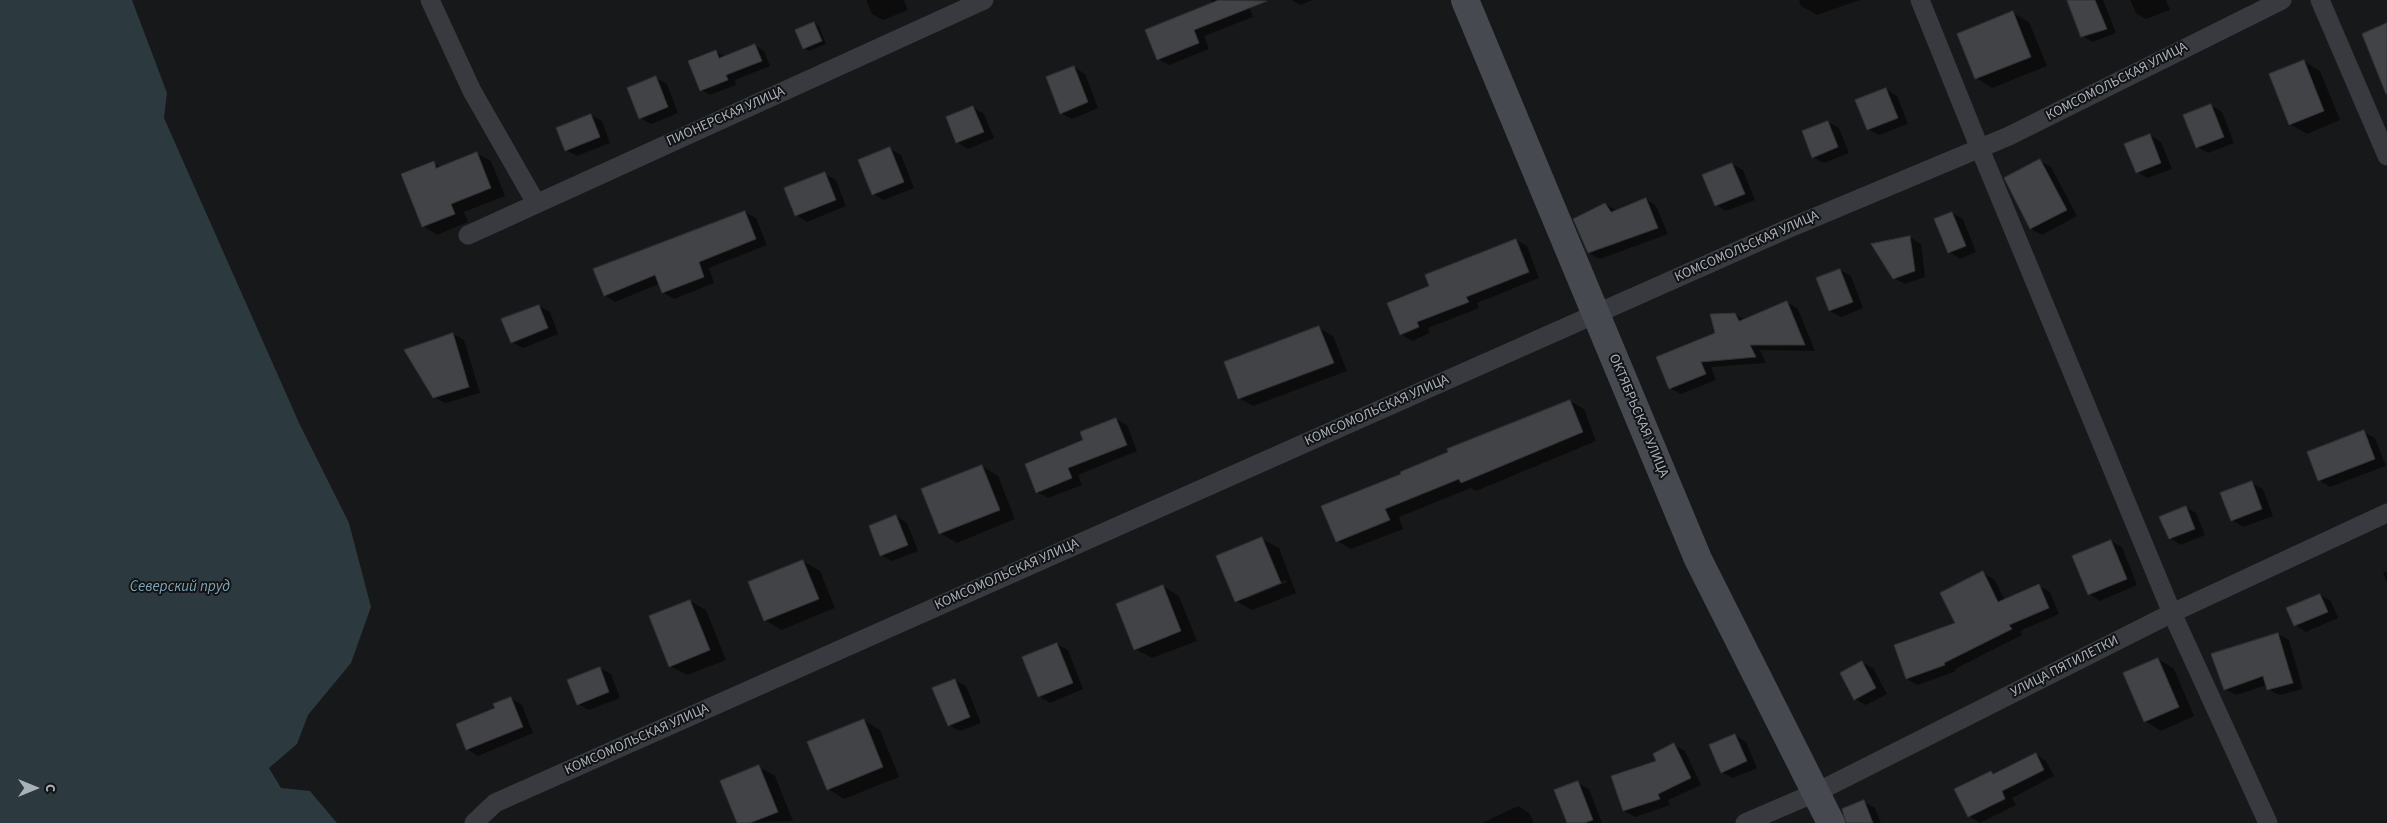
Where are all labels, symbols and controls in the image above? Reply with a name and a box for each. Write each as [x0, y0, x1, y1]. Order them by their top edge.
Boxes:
street label: КОМСОМОЛЬСКАЯ УЛИЦА [2044, 39, 2190, 125]
street label: ПИОНЕРСКАЯ УЛИЦА [664, 83, 788, 151]
street label: КОМСОМОЛЬСКАЯ УЛИЦА [1672, 208, 1822, 286]
street label: ОКТЯБРЬСКАЯ УЛИЦА [1604, 352, 1672, 480]
street label: КОМСОМОЛЬСКАЯ УЛИЦА [1302, 372, 1452, 450]
street label: КОМСОМОЛЬСКАЯ УЛИЦА [932, 536, 1082, 614]
water label: Северский пруд [130, 579, 230, 597]
street label: УЛИЦА ПЯТИЛЕТКИ [2008, 633, 2122, 701]
street label: КОМСОМОЛЬСКАЯ УЛИЦА [562, 701, 712, 779]
north arrow [10, 763, 60, 813]
text: С [40, 784, 60, 792]

